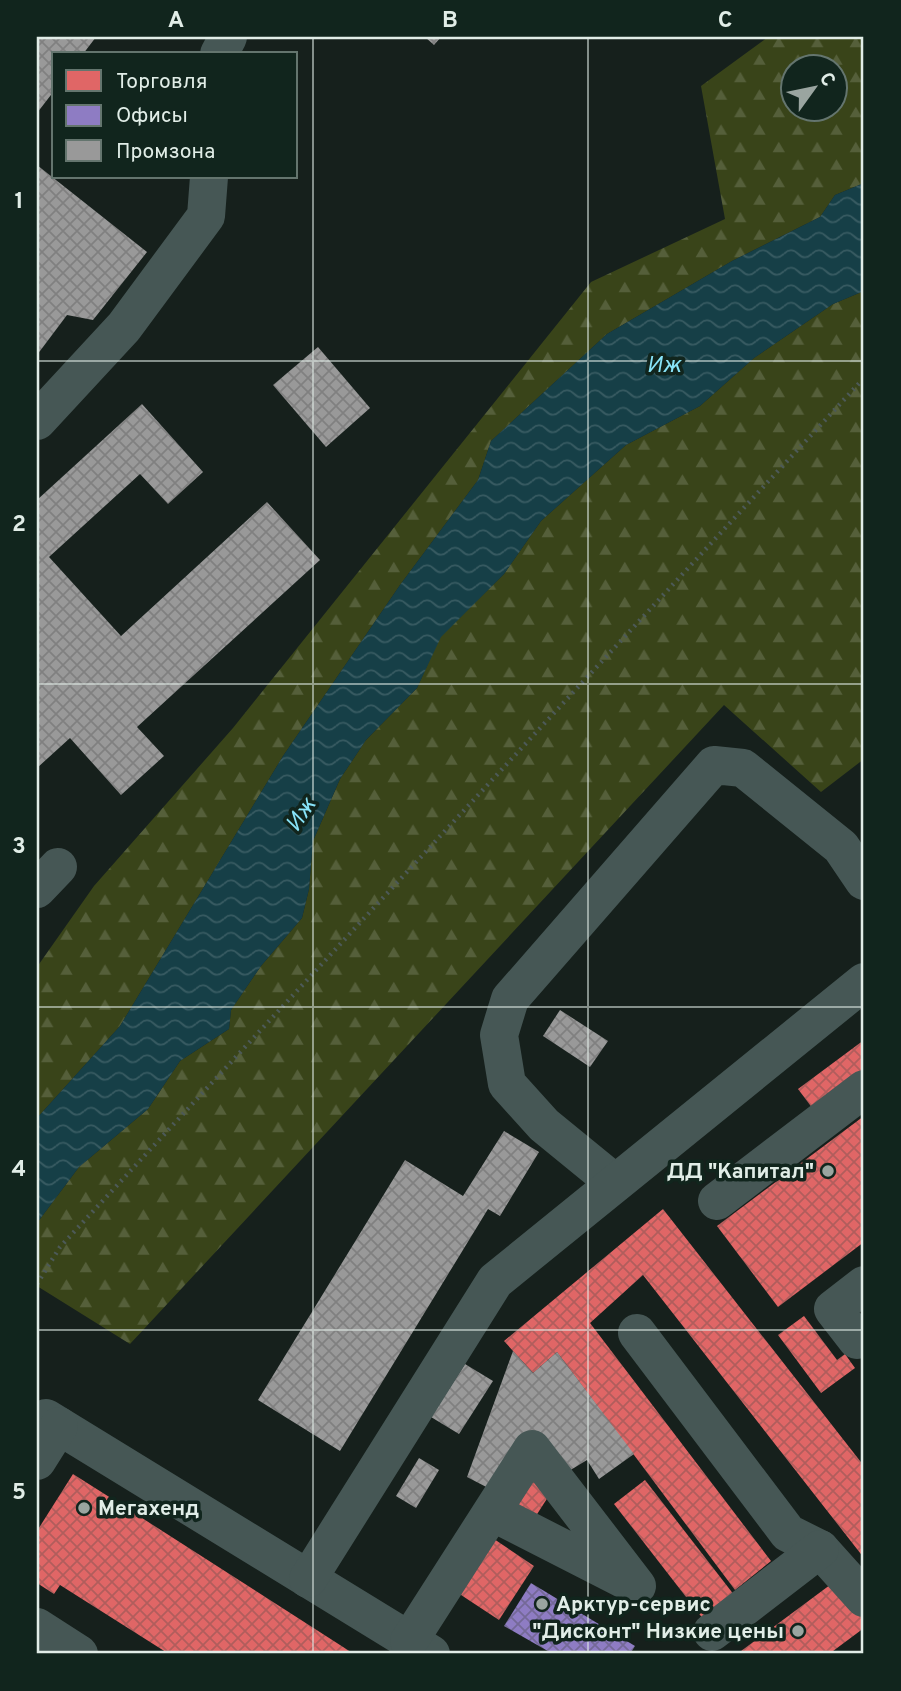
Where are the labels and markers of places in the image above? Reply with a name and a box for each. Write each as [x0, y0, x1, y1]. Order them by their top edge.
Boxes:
place label: ДД "Капитал" [667, 1159, 814, 1186]
marker: ДД "Капитал" [820, 1163, 836, 1179]
place label: Мегахенд [98, 1496, 199, 1523]
marker: Мегахенд [76, 1500, 92, 1516]
place label: Арктур-сервис [556, 1592, 711, 1619]
marker: Арктур-сервис [534, 1596, 550, 1612]
place label: "Дисконт" Низкие цены [532, 1619, 784, 1646]
marker: "Дисконт" Низкие цены [790, 1623, 806, 1639]

